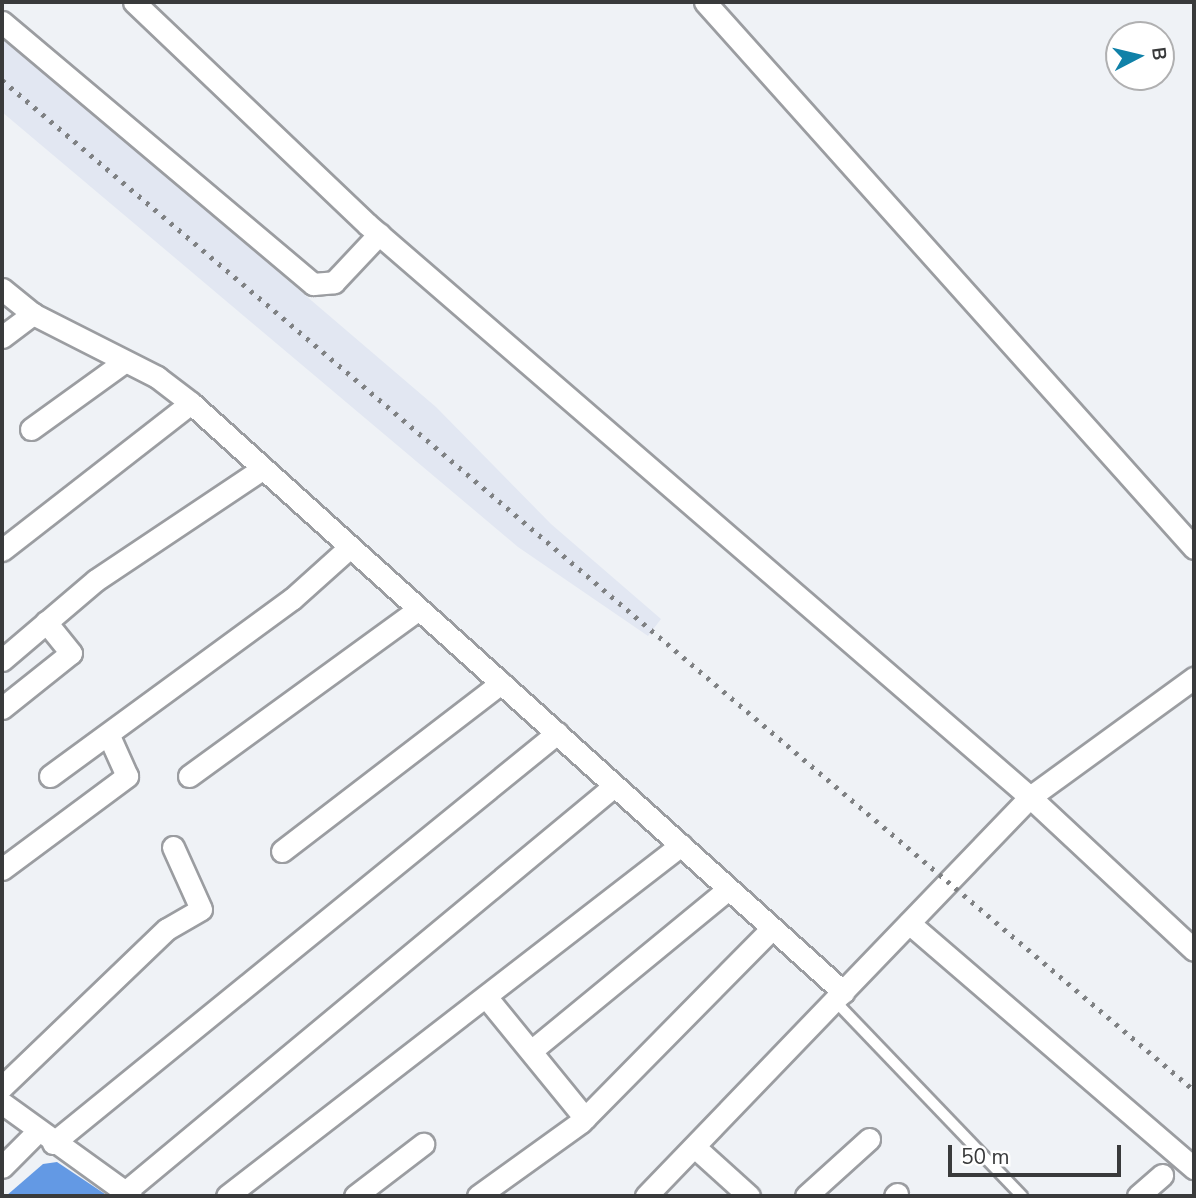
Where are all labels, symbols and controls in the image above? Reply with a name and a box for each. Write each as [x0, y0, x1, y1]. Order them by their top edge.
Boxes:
north arrow [1105, 21, 1175, 91]
text: B [1145, 46, 1173, 62]
scale bar [951, 1132, 1124, 1176]
text: 50 m [961, 1143, 1010, 1171]

